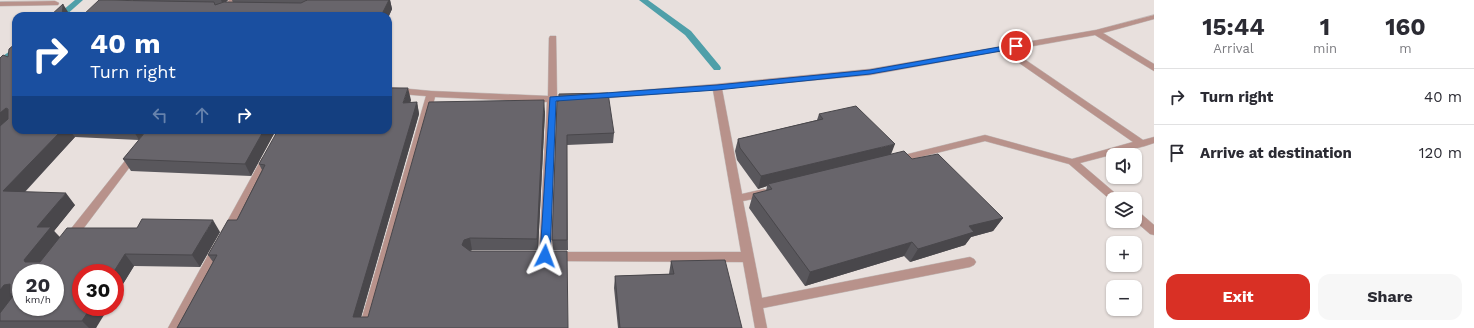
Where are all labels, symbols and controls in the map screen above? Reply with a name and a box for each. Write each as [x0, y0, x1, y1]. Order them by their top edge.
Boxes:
text: 15:44 [1202, 13, 1265, 41]
text: 1 [1320, 13, 1330, 41]
text: 160 [1385, 13, 1426, 41]
text: 40 m [90, 27, 160, 60]
icon: right [24, 28, 76, 80]
pin [999, 29, 1033, 63]
icon: arrive [1005, 35, 1027, 57]
text: Arrival [1213, 41, 1254, 56]
text: min [1313, 41, 1337, 56]
text: m [1399, 41, 1412, 56]
text: Turn right [90, 61, 176, 82]
icon: right [1166, 86, 1188, 108]
text: Turn right [1200, 88, 1273, 106]
text: 40 m [1424, 88, 1462, 106]
icon: left [149, 104, 171, 126]
icon: ahead [191, 104, 213, 126]
icon: right [233, 104, 255, 126]
icon: arrive [1166, 142, 1188, 164]
text: Arrive at destination [1200, 144, 1352, 162]
text: 120 m [1419, 144, 1462, 162]
map controls [1106, 148, 1142, 316]
button: sound [1106, 148, 1142, 184]
button: layers [1106, 192, 1142, 228]
position arrow [524, 235, 566, 277]
button: + [1106, 236, 1142, 272]
speed limit sign: 30 [72, 264, 124, 316]
text: 20 [26, 273, 50, 297]
button: Exit [1166, 274, 1310, 320]
button: Share [1318, 274, 1462, 320]
button: − [1106, 280, 1142, 316]
text: km/h [25, 294, 51, 305]

